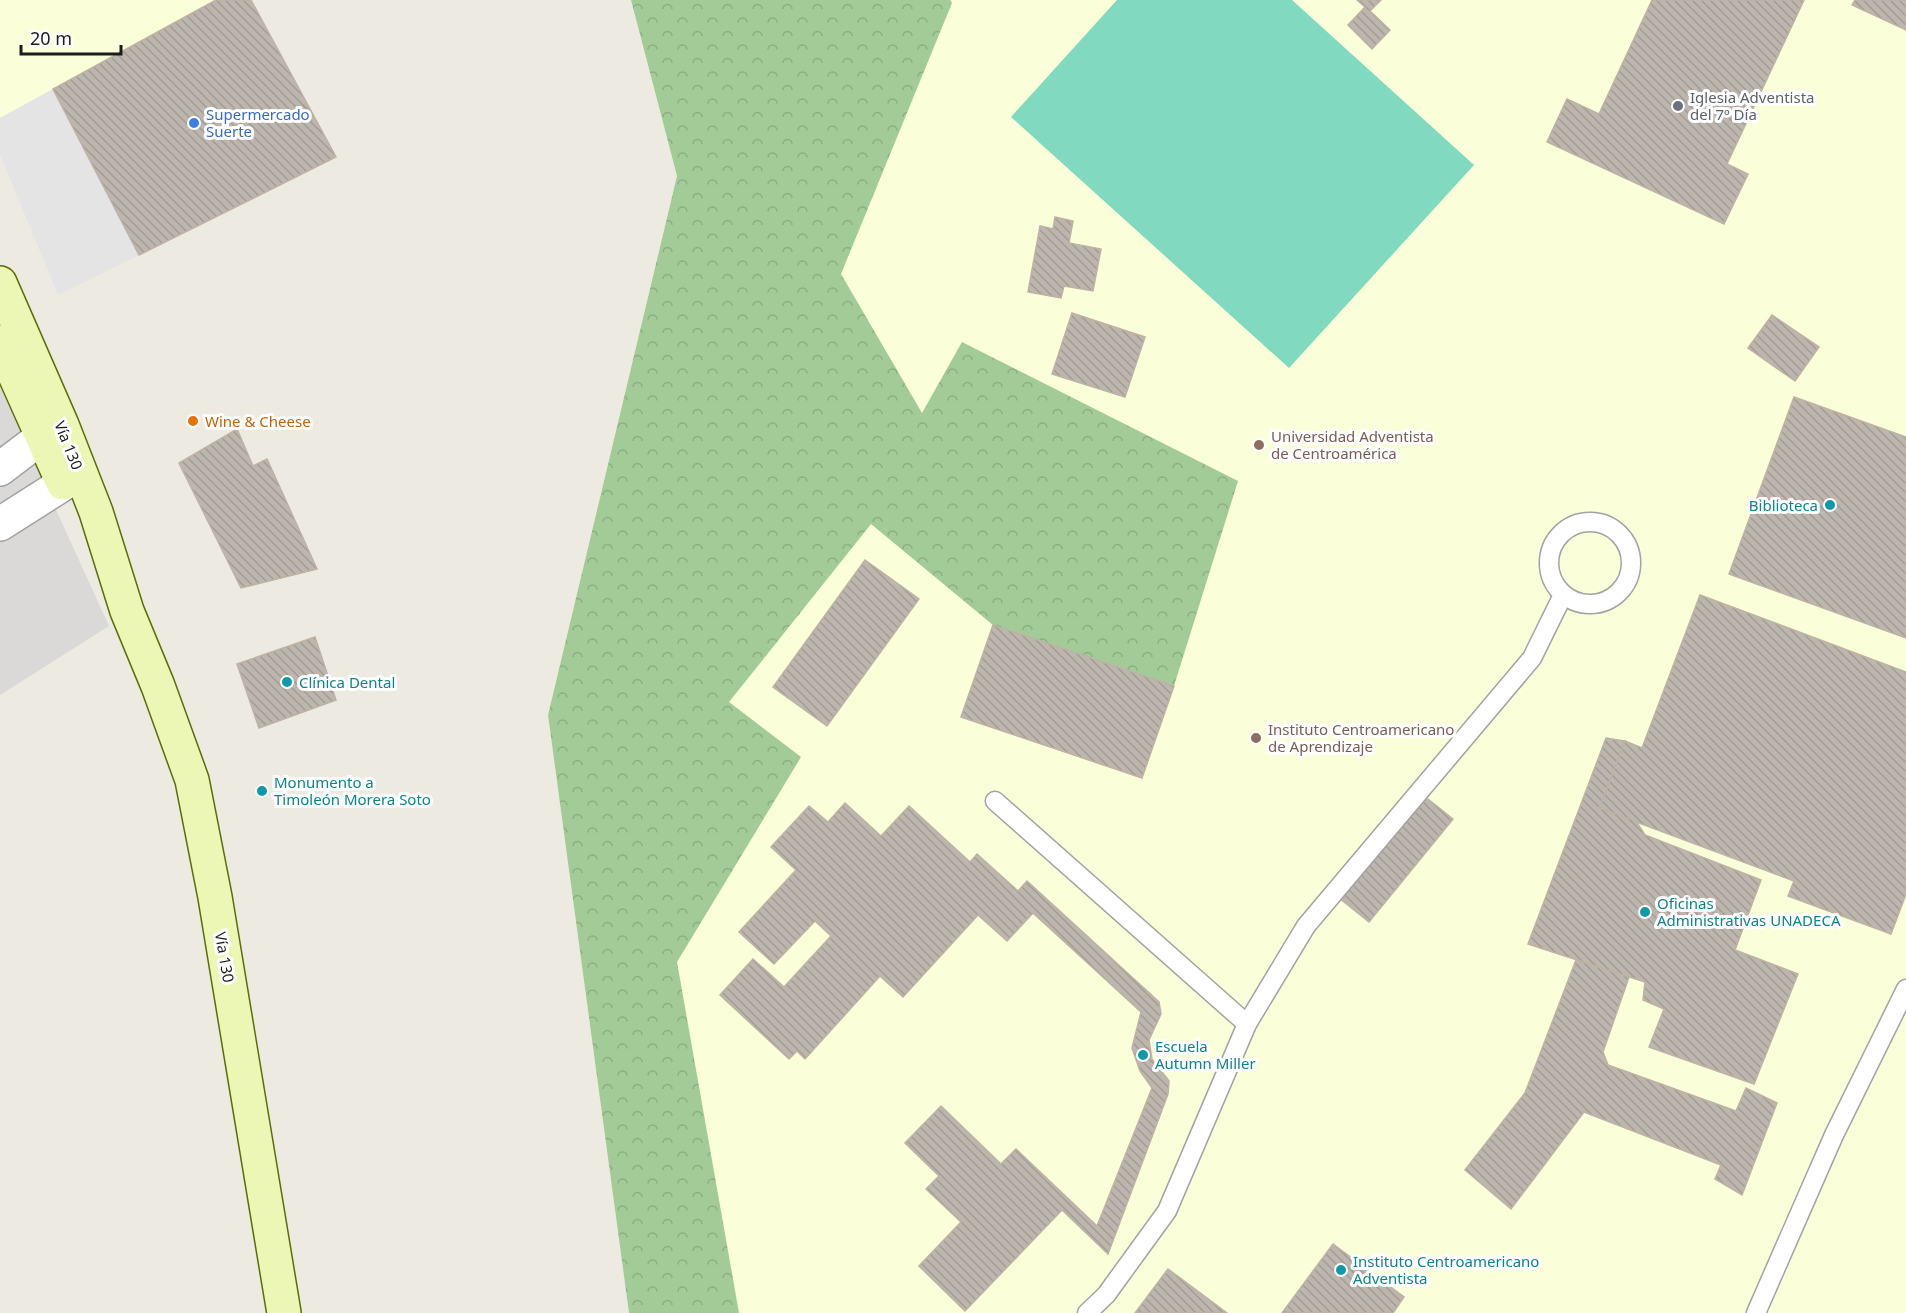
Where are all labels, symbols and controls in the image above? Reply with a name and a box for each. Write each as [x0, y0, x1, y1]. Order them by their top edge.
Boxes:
scale bar [21, 18, 122, 56]
text: 20 m [30, 26, 72, 50]
place label: Iglesia Adventista del 7º Día [1690, 87, 1814, 124]
marker: Iglesia Adventista del 7º Día [1671, 99, 1685, 113]
place label: Supermercado Suerte [206, 104, 310, 141]
marker: Supermercado Suerte [187, 116, 201, 130]
place label: Wine & Cheese [205, 411, 311, 431]
marker: Wine & Cheese [186, 414, 200, 428]
street label: Vía 130 [50, 418, 88, 472]
place label: Universidad Adventista de Centroamérica [1271, 426, 1434, 463]
marker: Universidad Adventista de Centroamérica [1252, 438, 1266, 452]
place label: Biblioteca [1749, 495, 1818, 515]
marker: Biblioteca [1823, 498, 1837, 512]
place label: Clínica Dental [299, 672, 395, 692]
marker: Clínica Dental [280, 675, 294, 689]
place label: Instituto Centroamericano de Aprendizaje [1268, 719, 1454, 756]
marker: Instituto Centroamericano de Aprendizaje [1249, 731, 1263, 745]
place label: Monumento a Timoleón Morera Soto [274, 772, 431, 809]
marker: Monumento a Timoleón Morera Soto [255, 784, 269, 798]
place label: Oficinas Administrativas UNADECA [1657, 893, 1841, 930]
marker: Oficinas Administrativas UNADECA [1638, 905, 1652, 919]
street label: Vía 130 [211, 930, 239, 984]
place label: Escuela Autumn Miller [1155, 1036, 1256, 1073]
marker: Escuela Autumn Miller [1136, 1048, 1150, 1062]
place label: Instituto Centroamericano Adventista [1353, 1251, 1539, 1288]
marker: Instituto Centroamericano Adventista [1334, 1263, 1348, 1277]

